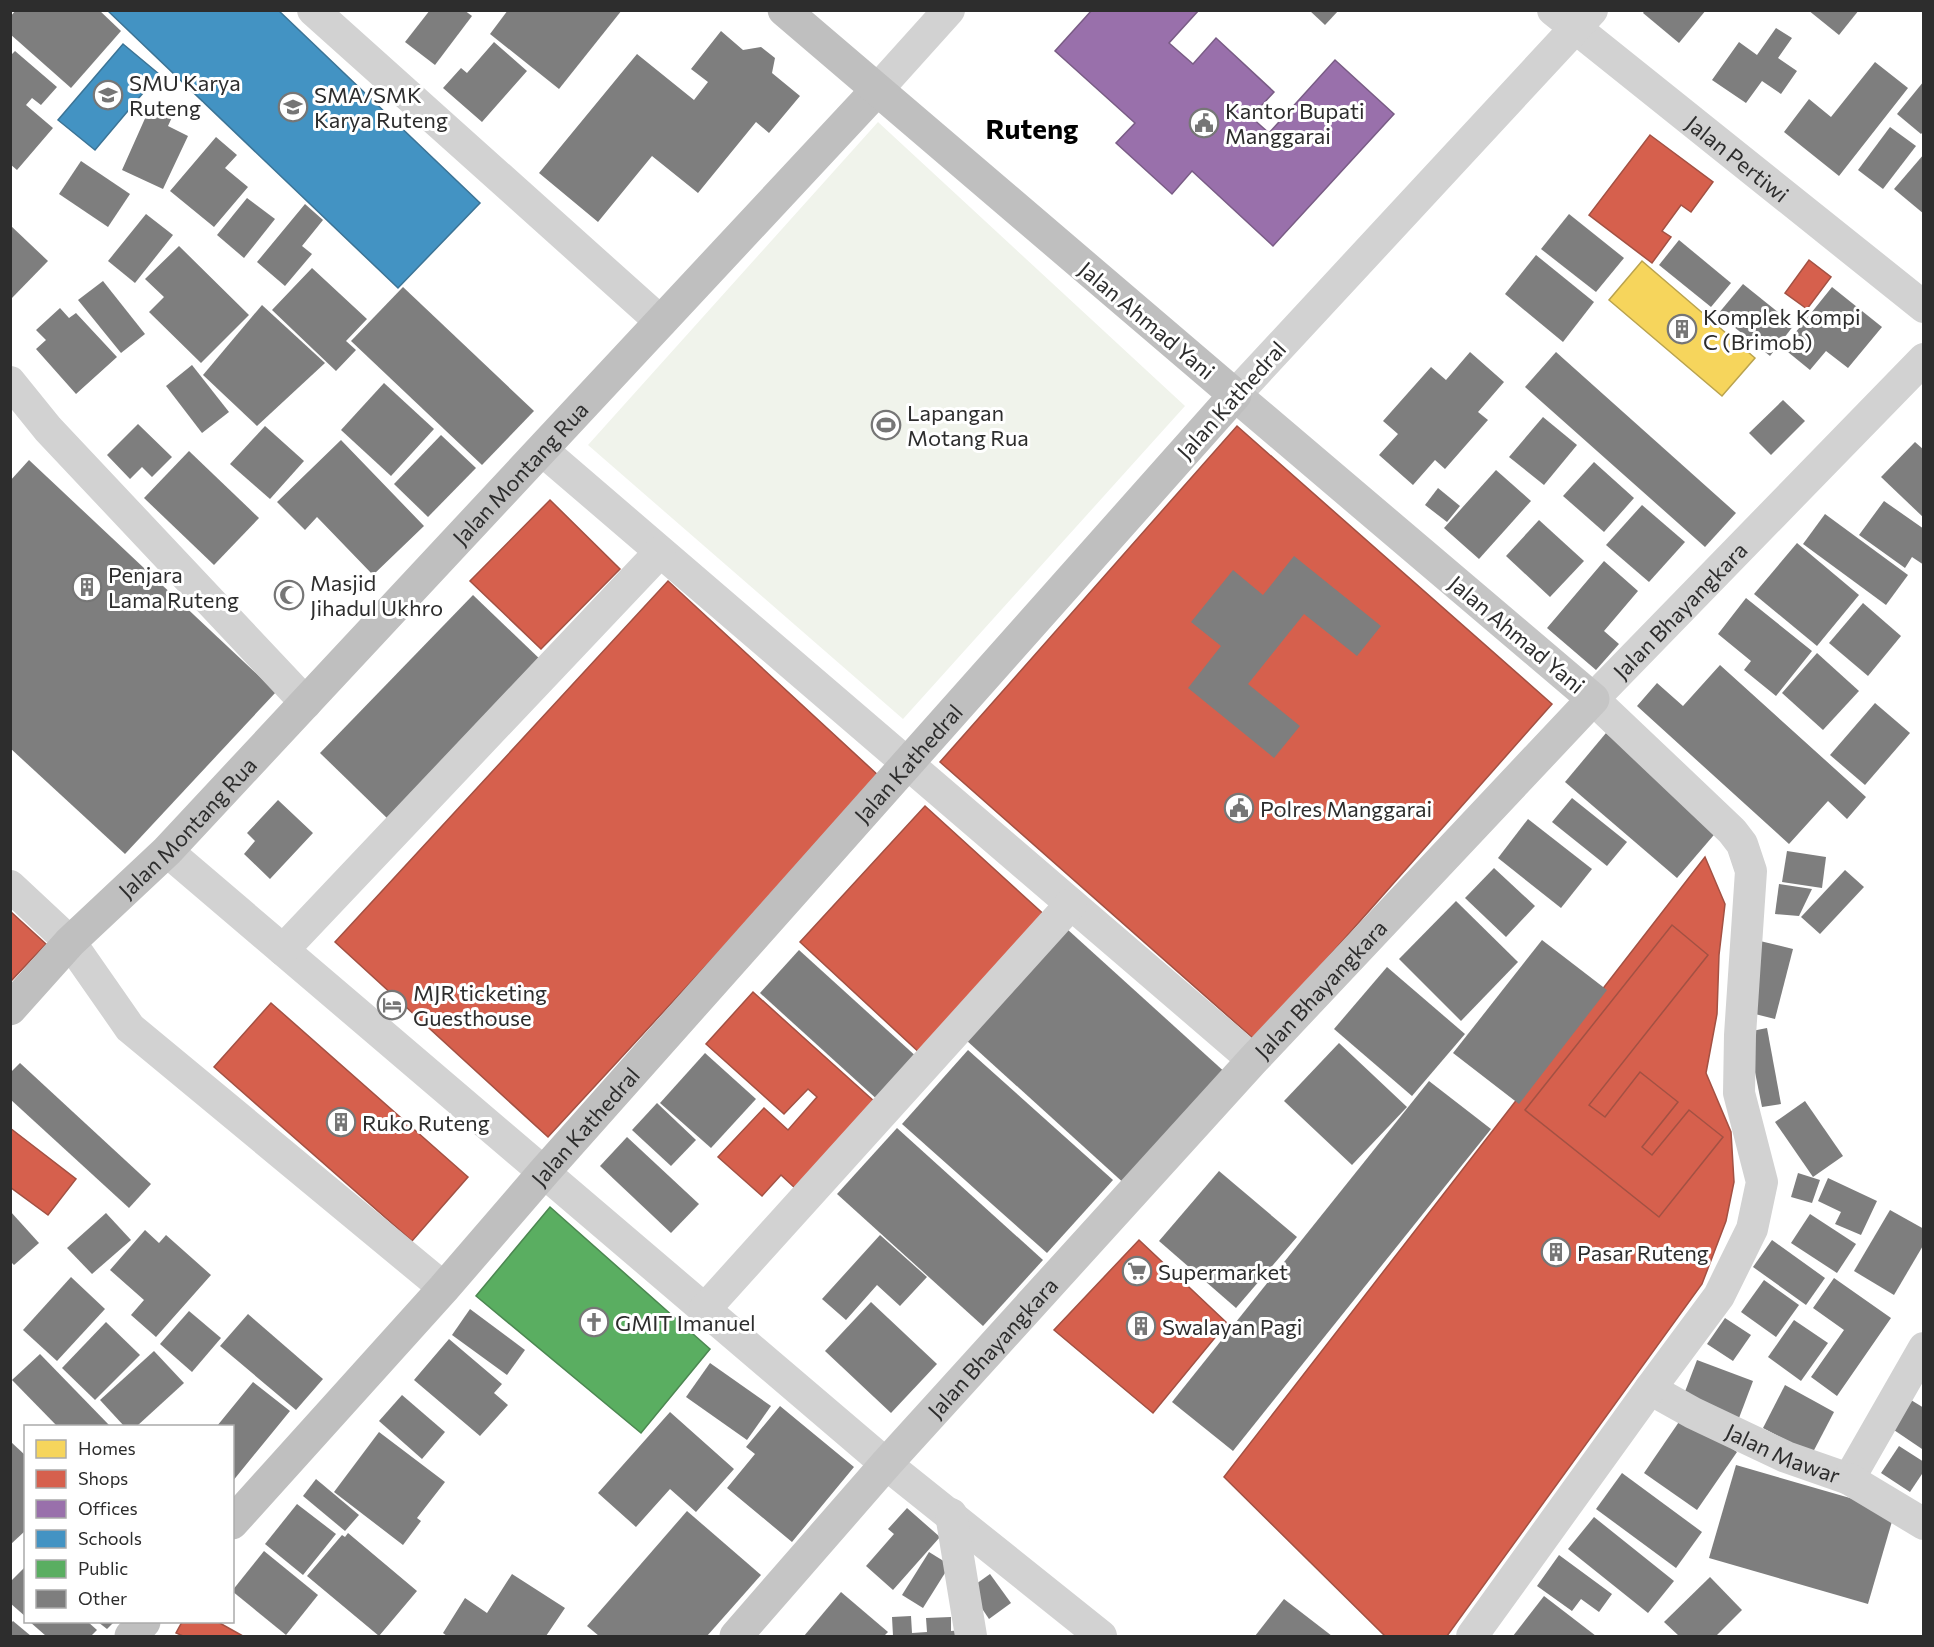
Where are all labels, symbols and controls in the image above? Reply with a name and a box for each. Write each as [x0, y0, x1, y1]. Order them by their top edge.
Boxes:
place label: SMU Karya Ruteng [129, 69, 241, 121]
school or university icon: SMU Karya Ruteng [92, 79, 124, 111]
place label: SMA/SMK Karya Ruteng [314, 81, 448, 133]
school or university icon: SMA/SMK Karya Ruteng [277, 91, 309, 123]
place label: Kantor Bupati Manggarai [1225, 97, 1365, 149]
public building icon: Kantor Bupati Manggarai [1188, 107, 1220, 139]
street label: Jalan Pertiwi [1681, 109, 1795, 207]
district label: Ruteng [985, 111, 1079, 145]
street label: Jalan Ahmad Yani [1074, 255, 1220, 385]
place label: Komplek Kompi C (Brimob) [1703, 303, 1861, 355]
building icon: Komplek Kompi C (Brimob) [1666, 313, 1698, 345]
street label: Jalan Kathedral [1171, 335, 1291, 465]
street label: Jalan Montang Rua [446, 396, 593, 550]
place label: Lapangan Motang Rua [907, 399, 1029, 451]
sports icon: Lapangan Motang Rua [870, 409, 902, 441]
street label: Jalan Bhayangkara [1607, 536, 1752, 684]
place label: Penjara Lama Ruteng [108, 561, 239, 613]
place label: Masjid Jihadul Ukhro [310, 569, 443, 621]
street label: Jalan Ahmad Yani [1444, 569, 1590, 699]
building icon: Penjara Lama Ruteng [71, 571, 103, 603]
mosque icon: Masjid Jihadul Ukhro [273, 579, 305, 611]
street label: Jalan Kathedral [848, 698, 968, 828]
street label: Jalan Montang Rua [112, 751, 262, 903]
public building icon: Polres Manggarai [1223, 792, 1255, 824]
place label: Polres Manggarai [1260, 795, 1432, 822]
street label: Jalan Bhayangkara [1248, 914, 1392, 1064]
place label: MJR ticketing Guesthouse [413, 979, 547, 1031]
hotel icon: MJR ticketing Guesthouse [376, 989, 408, 1021]
street label: Jalan Kathedral [525, 1061, 645, 1191]
building icon: Ruko Ruteng [325, 1106, 357, 1138]
place label: Ruko Ruteng [362, 1109, 490, 1136]
building icon: Pasar Ruteng [1540, 1236, 1572, 1268]
place label: Pasar Ruteng [1577, 1239, 1709, 1266]
supermarket icon: Supermarket [1121, 1255, 1153, 1287]
place label: Supermarket [1158, 1258, 1288, 1285]
street label: Jalan Bhayangkara [921, 1271, 1063, 1423]
church icon: GMIT Imanuel [578, 1306, 610, 1338]
place label: GMIT Imanuel [615, 1309, 756, 1336]
building icon: Swalayan Pagi [1125, 1310, 1157, 1342]
place label: Swalayan Pagi [1162, 1313, 1303, 1340]
street label: Jalan Mawar [1721, 1417, 1844, 1489]
legend [24, 1425, 234, 1623]
text: Homes [78, 1437, 136, 1459]
text: Shops [78, 1467, 128, 1489]
text: Offices [78, 1497, 138, 1519]
text: Schools [78, 1527, 142, 1549]
text: Public [78, 1557, 128, 1579]
text: Other [78, 1587, 127, 1609]

